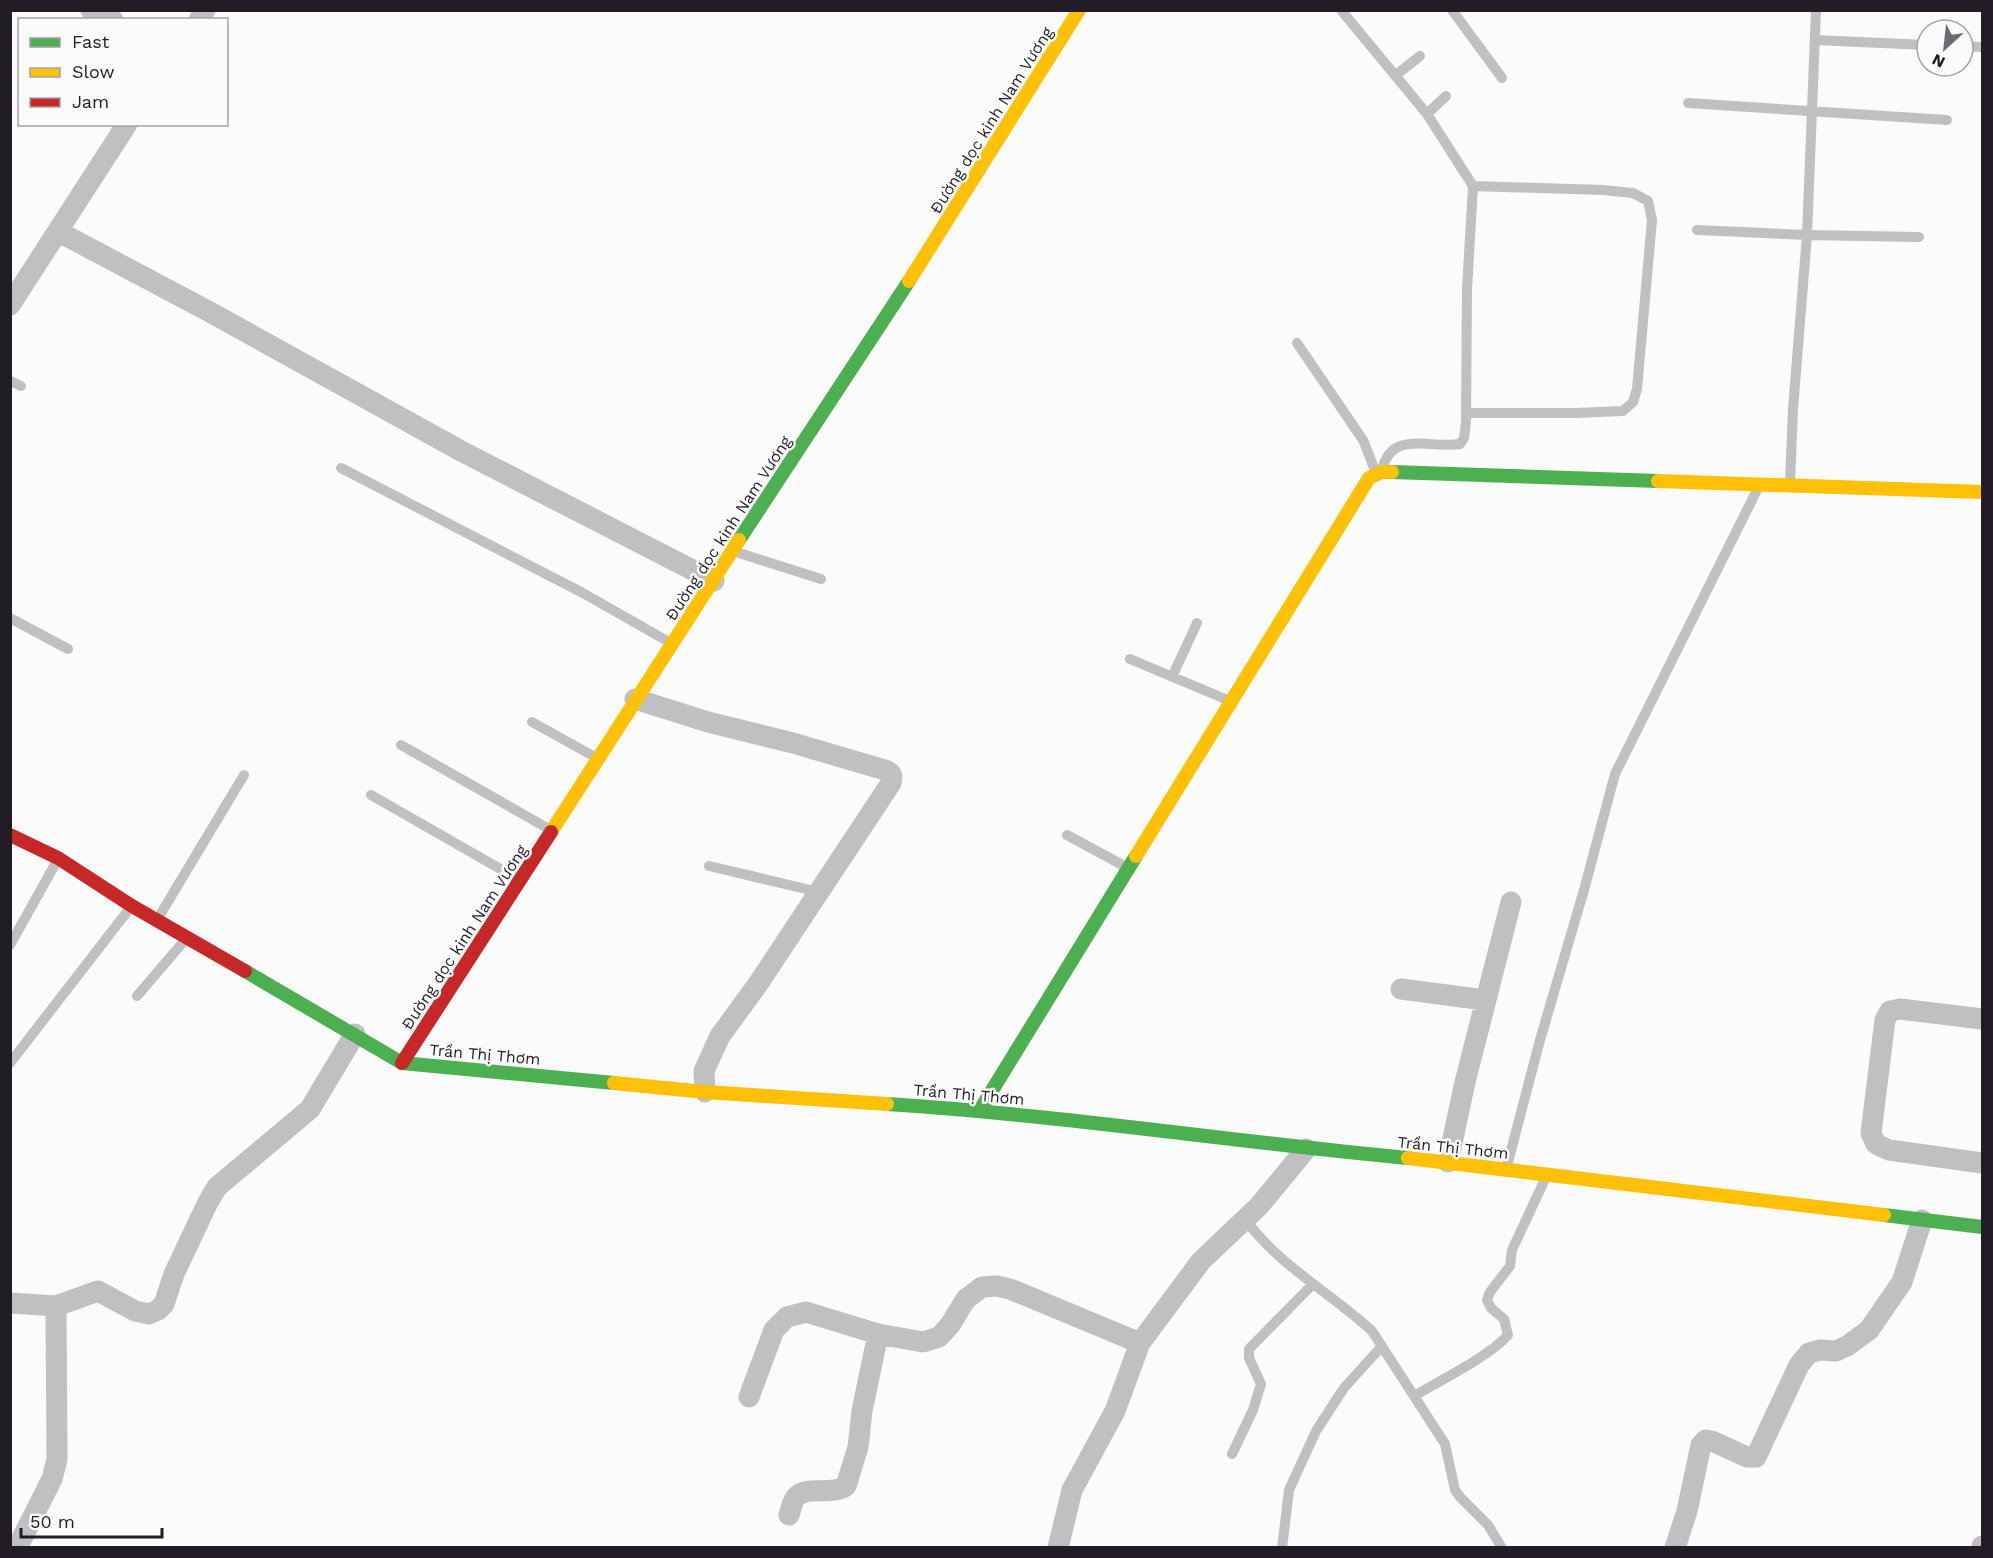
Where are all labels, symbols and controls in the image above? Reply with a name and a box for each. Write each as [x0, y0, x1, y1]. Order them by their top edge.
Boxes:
legend [18, 18, 228, 126]
north arrow [1915, 18, 1975, 78]
street label: Đường dọc kinh Nam Vương [926, 23, 1057, 217]
text: Fast [72, 31, 110, 52]
text: N [1929, 50, 1948, 72]
text: Slow [72, 61, 115, 82]
text: Jam [72, 91, 109, 112]
street label: Đường dọc kinh Nam Vương [662, 432, 796, 624]
street label: Đường dọc kinh Nam Vương [398, 841, 532, 1033]
street label: Trần Thị Thơm [429, 1040, 541, 1069]
street label: Trần Thị Thơm [913, 1080, 1025, 1109]
street label: Trần Thị Thơm [1397, 1132, 1509, 1163]
scale bar [21, 1501, 162, 1539]
text: 50 m [30, 1511, 75, 1532]

